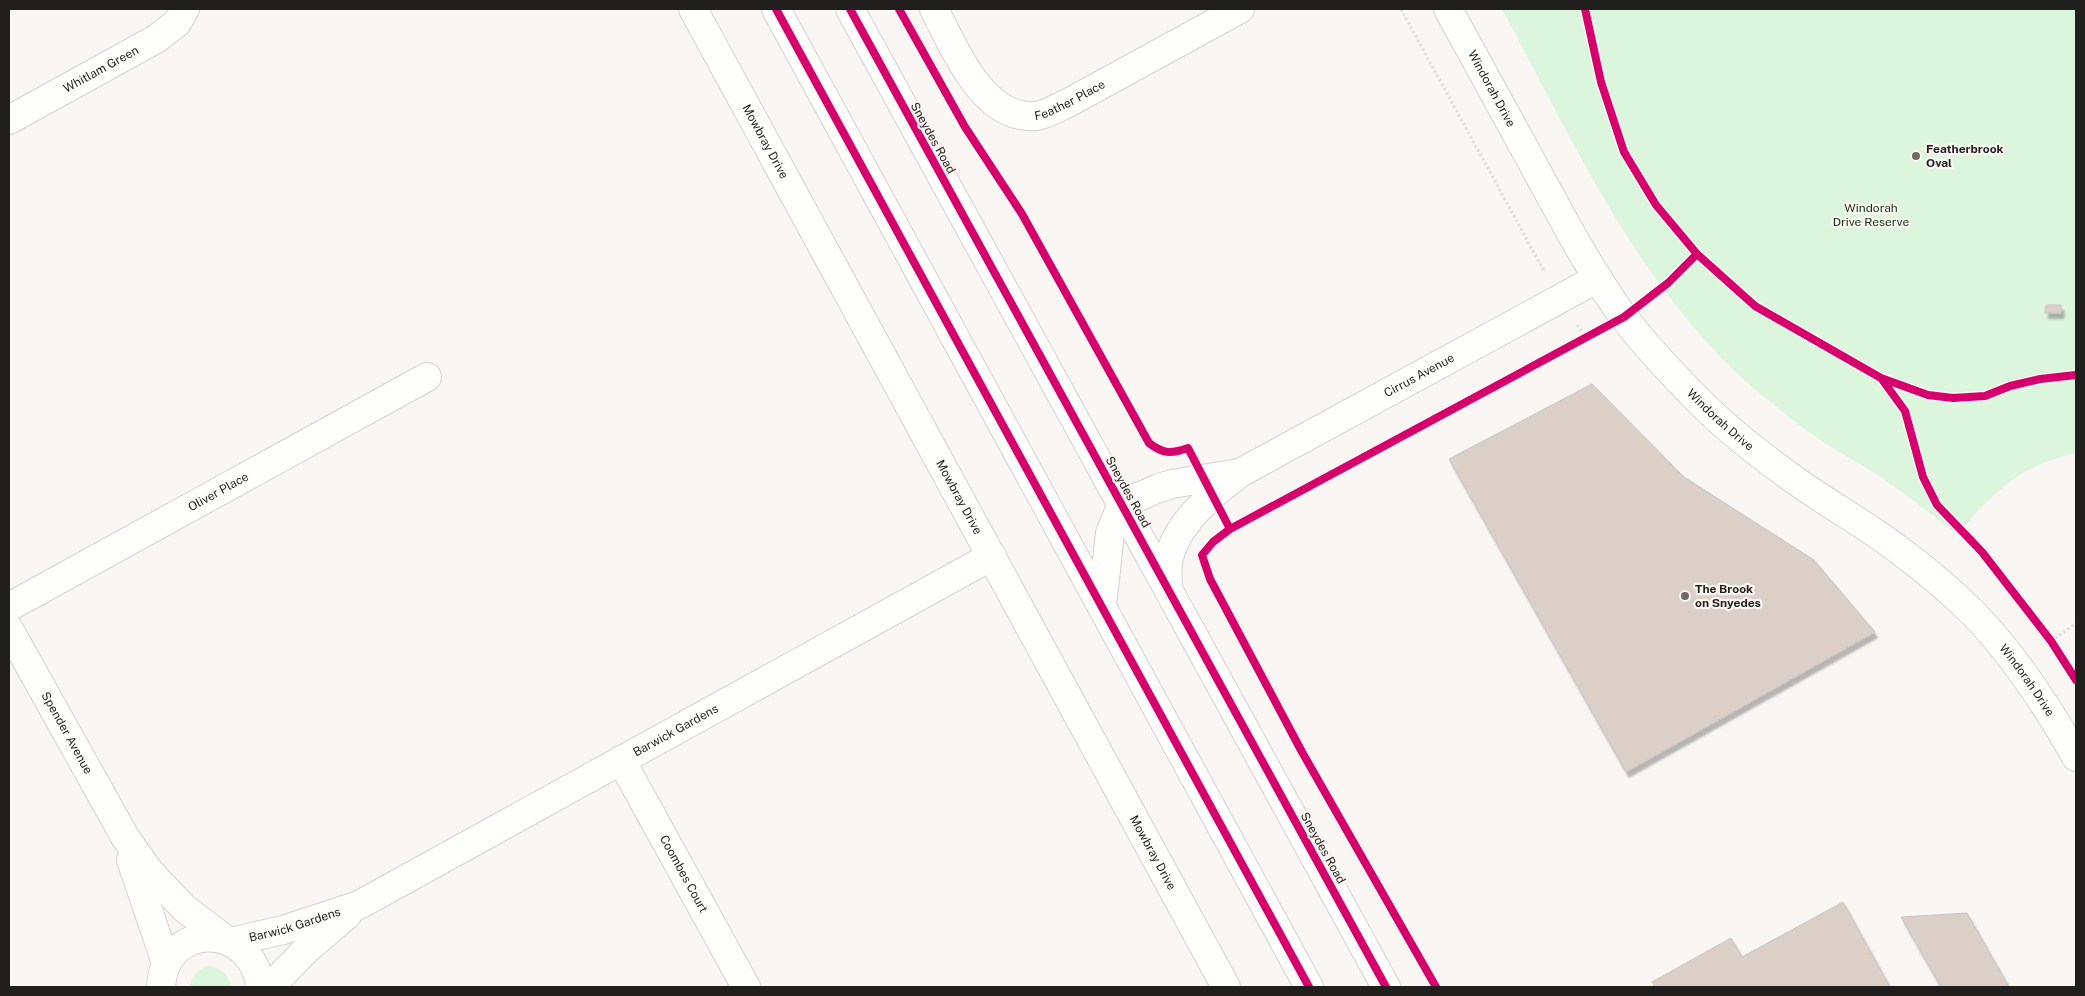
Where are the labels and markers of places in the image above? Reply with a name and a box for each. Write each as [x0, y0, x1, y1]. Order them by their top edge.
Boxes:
place label: Featherbrook Oval [1926, 142, 2004, 170]
marker: Featherbrook Oval [1910, 150, 1922, 162]
place label: The Brook on Snyedes [1695, 582, 1761, 610]
marker: The Brook on Snyedes [1679, 590, 1691, 602]

